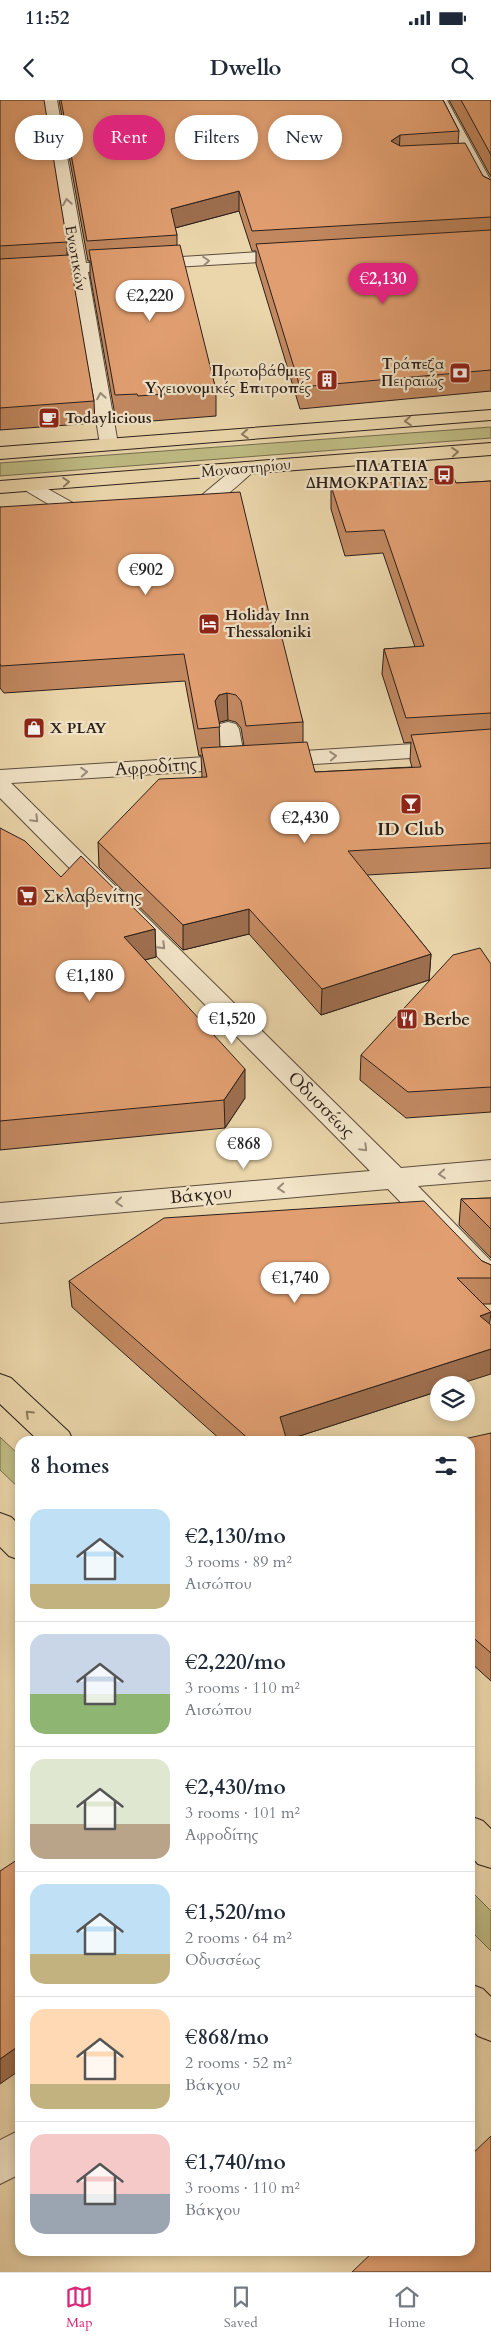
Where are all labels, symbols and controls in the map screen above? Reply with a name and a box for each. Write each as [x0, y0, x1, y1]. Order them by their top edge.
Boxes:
text: 11:52 [25, 5, 69, 31]
text: Dwello [210, 53, 281, 83]
icon: back [15, 54, 43, 82]
icon: search [448, 54, 476, 82]
chip: Buy [15, 115, 83, 160]
chip: Rent [93, 115, 165, 160]
chip: Filters [175, 115, 258, 160]
chip: New [268, 115, 342, 160]
one-way arrow [62, 197, 72, 206]
street label: Ενωτικών [60, 224, 92, 292]
one-way arrow [202, 255, 210, 266]
pin: €2,130 [342, 262, 424, 305]
text: €2,130 [360, 268, 407, 290]
pin: €2,220 [109, 280, 191, 322]
text: €2,220 [127, 285, 174, 307]
place label: Τράπεζα Πειραιώς [381, 354, 445, 391]
place label: Πρωτοβάθμιες Υγειονομικές Επιτροπές [145, 361, 312, 398]
bank icon: Τράπεζα Πειραιώς [448, 361, 472, 385]
building icon: Πρωτοβάθμιες Υγειονομικές Επιτροπές [315, 368, 339, 392]
one-way arrow [96, 392, 106, 401]
cafe icon: Todaylicious [37, 406, 61, 430]
place label: Todaylicious [65, 408, 152, 428]
one-way arrow [403, 416, 411, 427]
one-way arrow [241, 428, 249, 439]
one-way arrow [451, 446, 459, 457]
street label: Μοναστηρίου [200, 454, 292, 482]
place label: ΠΛΑΤΕΙΑ ΔΗΜΟΚΡΑΤΙΑΣ [306, 456, 429, 493]
bus stop icon: ΠΛΑΤΕΙΑ ΔΗΜΟΚΡΑΤΙΑΣ [432, 463, 456, 487]
one-way arrow [62, 477, 70, 488]
pin: €902 [116, 554, 176, 596]
text: €902 [129, 559, 163, 581]
place label: Holiday Inn Thessaloniki [225, 605, 312, 642]
hotel icon: Holiday Inn Thessaloniki [197, 612, 221, 636]
shop icon: X PLAY [22, 716, 46, 740]
place label: X PLAY [50, 718, 107, 738]
one-way arrow [329, 750, 337, 761]
street label: Αφροδίτης [114, 752, 198, 782]
one-way arrow [80, 766, 88, 777]
bar icon: ID Club [399, 792, 423, 816]
pin: €2,430 [264, 802, 346, 844]
text: €2,430 [282, 807, 329, 829]
one-way arrow [29, 813, 38, 822]
place label: ID Club [377, 817, 445, 842]
supermarket icon: Σκλαβενίτης [15, 884, 39, 908]
place label: Σκλαβενίτης [43, 884, 142, 909]
one-way arrow [156, 940, 165, 949]
pin: €1,180 [49, 960, 131, 1002]
text: €1,180 [67, 965, 114, 987]
pin: €1,520 [191, 1002, 273, 1045]
restaurant icon: Berbe [395, 1007, 419, 1031]
place label: Berbe [423, 1007, 470, 1032]
text: €1,520 [209, 1008, 256, 1030]
street label: Οδυσσέως [282, 1066, 360, 1144]
pin: €868 [214, 1128, 274, 1170]
text: €868 [227, 1133, 261, 1155]
one-way arrow [358, 1142, 367, 1151]
one-way arrow [438, 1168, 446, 1179]
street label: Βάκχου [169, 1180, 233, 1210]
one-way arrow [276, 1182, 284, 1193]
one-way arrow [114, 1196, 122, 1207]
pin: €1,740 [254, 1262, 336, 1304]
text: €1,740 [272, 1267, 319, 1289]
map controls [430, 1376, 475, 1421]
button: layers [430, 1376, 475, 1421]
one-way arrow [26, 1411, 35, 1420]
text: 8 homes [30, 1452, 109, 1481]
icon: filters [432, 1452, 460, 1480]
text: €2,130/mo [185, 1522, 286, 1551]
icon: home [70, 1529, 130, 1589]
text: 3 rooms · 89 m² [185, 1551, 292, 1573]
text: Αισώπου [185, 1573, 252, 1595]
text: €2,220/mo [185, 1648, 286, 1677]
icon: home [70, 1654, 130, 1714]
text: 3 rooms · 110 m² [185, 1677, 300, 1699]
text: Αισώπου [185, 1699, 252, 1721]
text: €2,430/mo [185, 1773, 286, 1802]
icon: home [70, 1779, 130, 1839]
text: 3 rooms · 101 m² [185, 1802, 300, 1824]
text: Αφροδίτης [185, 1824, 258, 1846]
text: €1,520/mo [185, 1898, 286, 1927]
icon: home [70, 1904, 130, 1964]
text: 2 rooms · 64 m² [185, 1927, 292, 1949]
text: Οδυσσέως [185, 1949, 261, 1971]
text: €868/mo [185, 2023, 269, 2052]
icon: home [70, 2029, 130, 2089]
text: 2 rooms · 52 m² [185, 2052, 292, 2074]
text: Βάκχου [185, 2074, 240, 2096]
text: €1,740/mo [185, 2148, 286, 2177]
icon: home [70, 2154, 130, 2214]
text: 3 rooms · 110 m² [185, 2177, 300, 2199]
text: Βάκχου [185, 2199, 240, 2221]
tab: Map [65, 2283, 93, 2332]
tab: Saved [224, 2283, 258, 2332]
tab: Home [388, 2283, 426, 2332]

